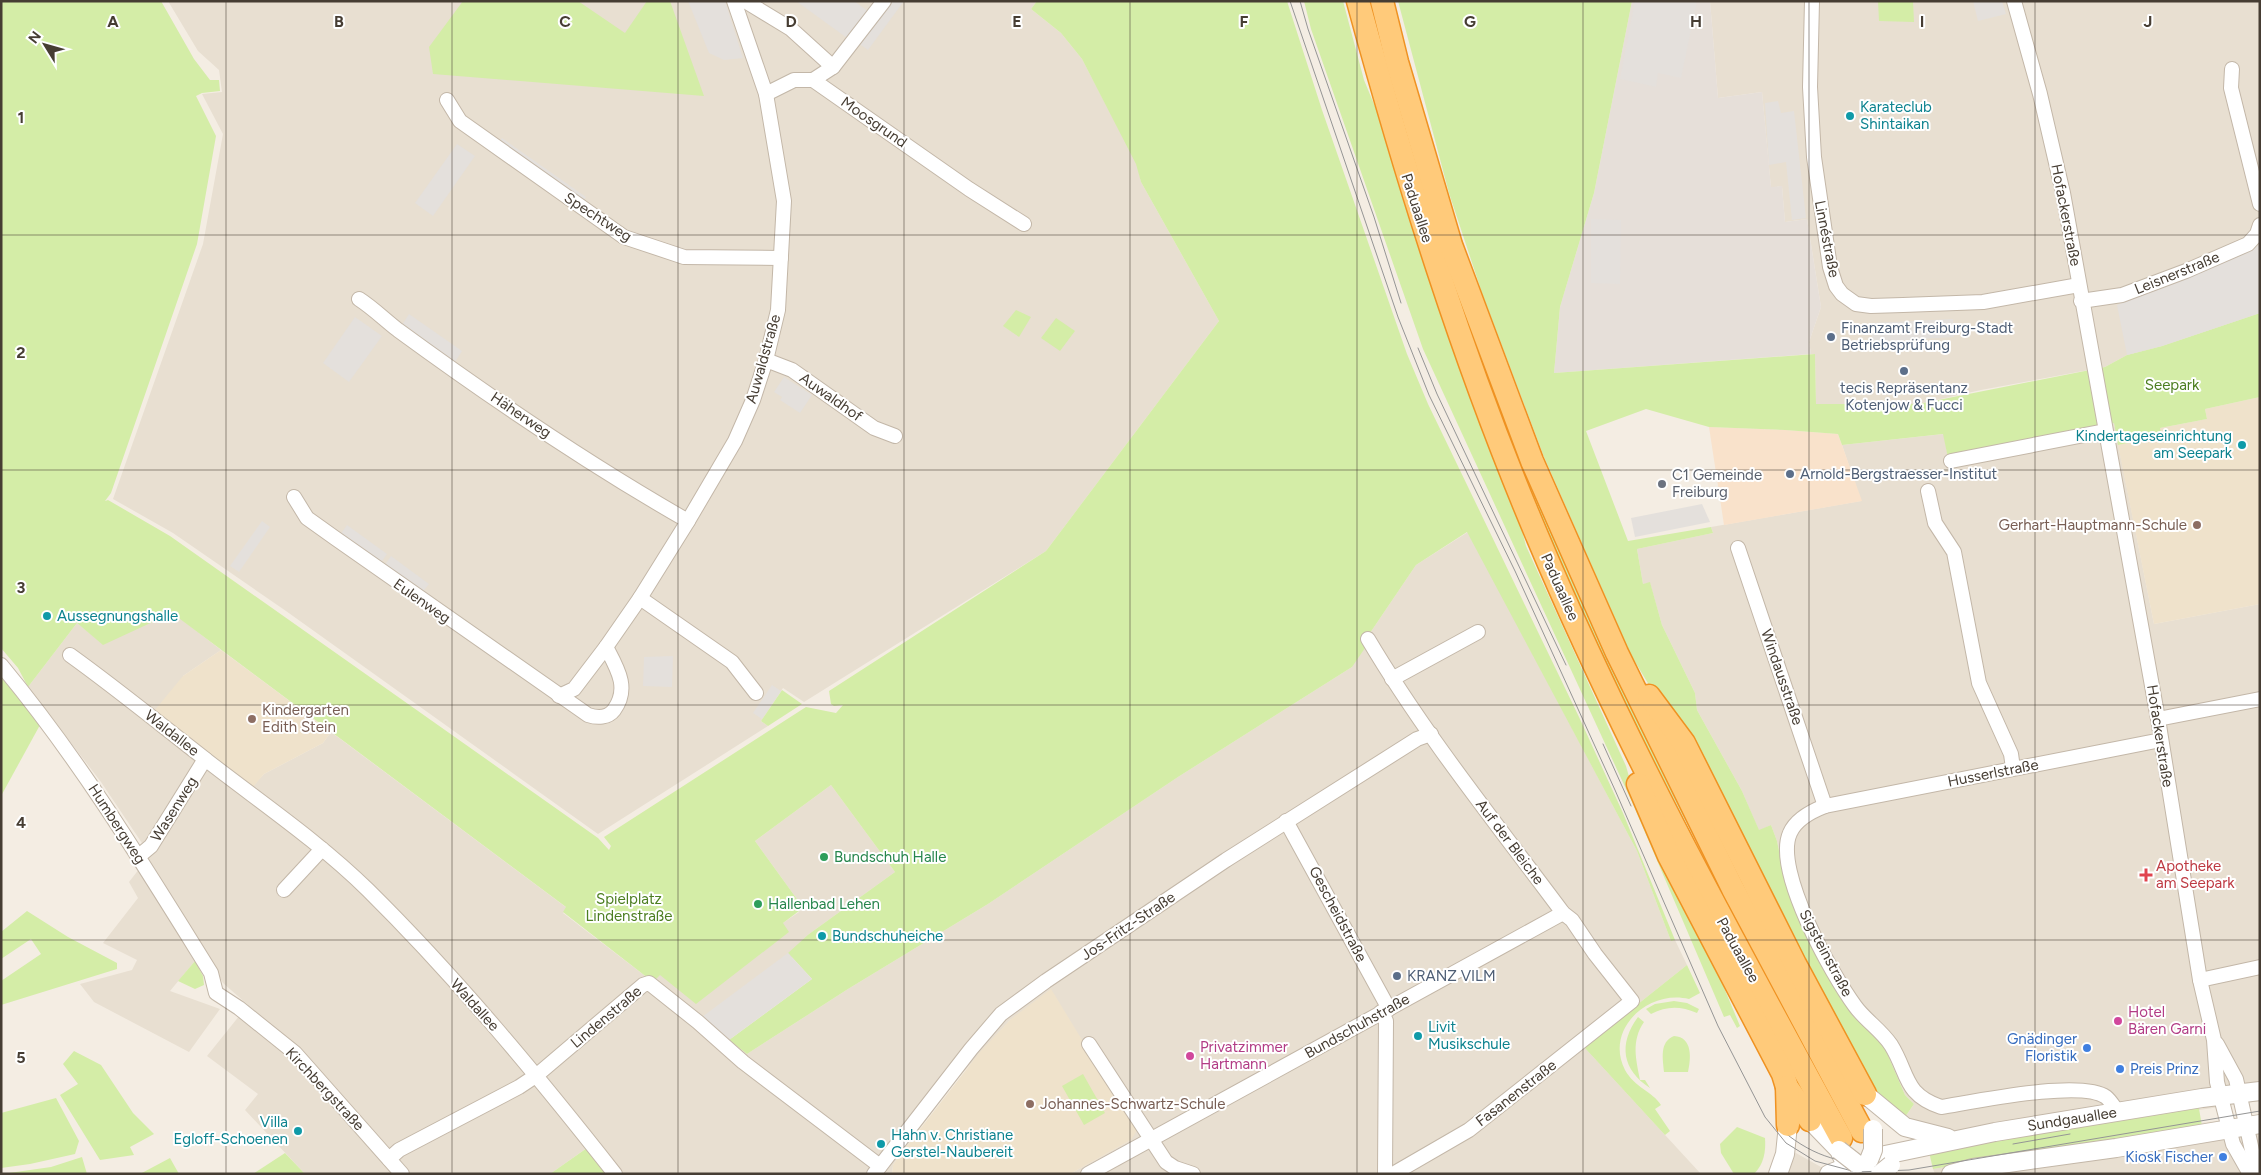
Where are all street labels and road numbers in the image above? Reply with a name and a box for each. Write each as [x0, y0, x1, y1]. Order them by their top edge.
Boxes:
street label: Moosgrund [838, 93, 910, 151]
street label: Hofackerstraße [2047, 162, 2085, 268]
street label: Paduaallee [1397, 171, 1437, 245]
street label: Spechtweg [561, 188, 635, 246]
street label: Linnéstraße [1811, 199, 1843, 279]
street label: Leisnerstraße [2132, 248, 2222, 298]
street label: Auwaldstraße [742, 312, 784, 406]
street label: Auwaldhof [796, 369, 866, 425]
street label: Häherweg [487, 388, 555, 442]
street label: Paduaallee [1537, 551, 1583, 623]
street label: Eulenweg [390, 575, 454, 627]
street label: Windausstraße [1757, 627, 1807, 727]
street label: Hofackerstraße [2143, 683, 2177, 789]
street label: Waldallee [141, 706, 203, 760]
street label: Husserlstraße [1946, 755, 2040, 791]
street label: Wasenweg [147, 773, 201, 845]
street label: Humbergweg [84, 781, 150, 867]
street label: Auf der Bleiche [1472, 796, 1548, 888]
street label: Gescheidstraße [1305, 863, 1371, 965]
street label: Jos-Fritz-Straße [1077, 888, 1179, 964]
street label: Sigsteinstraße [1795, 906, 1857, 1000]
street label: Paduaallee [1713, 914, 1763, 986]
street label: Waldallee [447, 975, 503, 1035]
street label: Lindenstraße [567, 982, 645, 1052]
street label: Bundschuhstraße [1301, 990, 1413, 1062]
street label: Kirchbergstraße [282, 1044, 368, 1134]
street label: Fasanenstraße [1472, 1056, 1560, 1130]
street label: Sundgauallee [2026, 1103, 2118, 1135]

